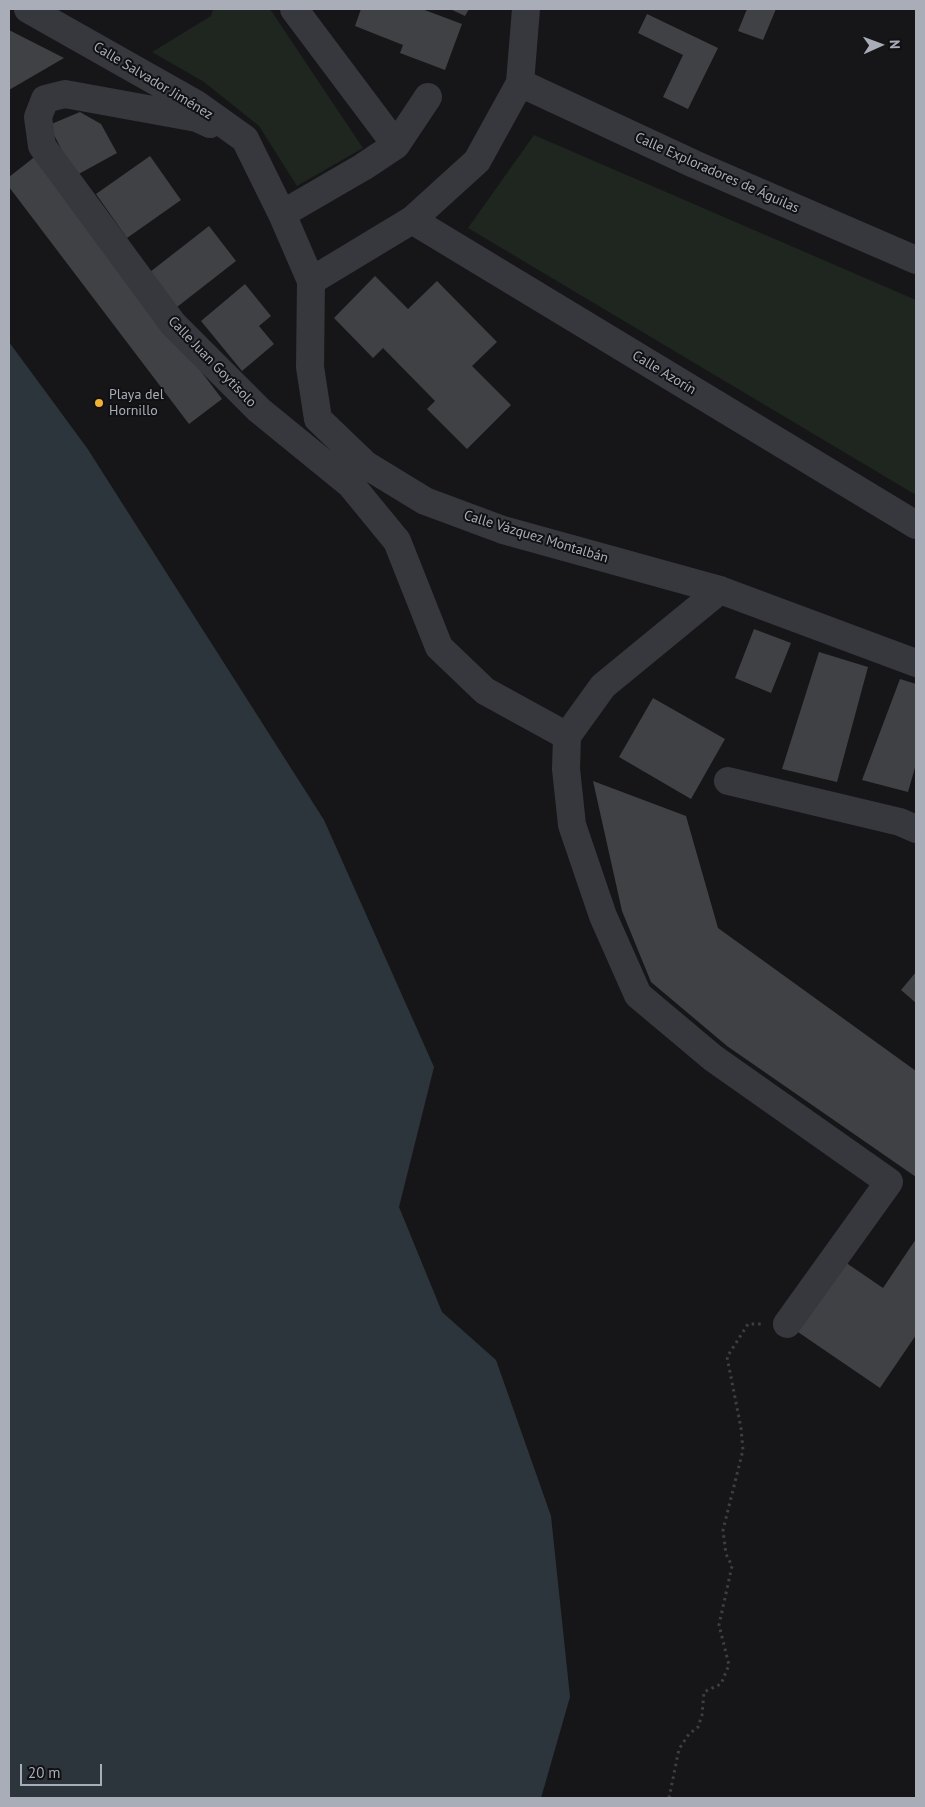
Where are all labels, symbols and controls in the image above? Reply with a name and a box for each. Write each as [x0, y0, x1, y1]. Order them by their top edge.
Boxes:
north arrow [855, 20, 905, 70]
street label: Calle Salvador Jiménez [90, 39, 216, 123]
text: N [886, 40, 904, 49]
street label: Calle Exploradores de Águilas [632, 129, 802, 217]
street label: Calle Juan Goytisolo [164, 313, 260, 411]
street label: Calle Azorín [629, 347, 699, 399]
place label: Playa del Hornillo [109, 387, 164, 420]
marker: Playa del Hornillo [93, 397, 105, 409]
street label: Calle Vázquez Montalbán [462, 507, 610, 567]
scale bar [22, 1754, 105, 1786]
text: 20 m [28, 1763, 61, 1782]

